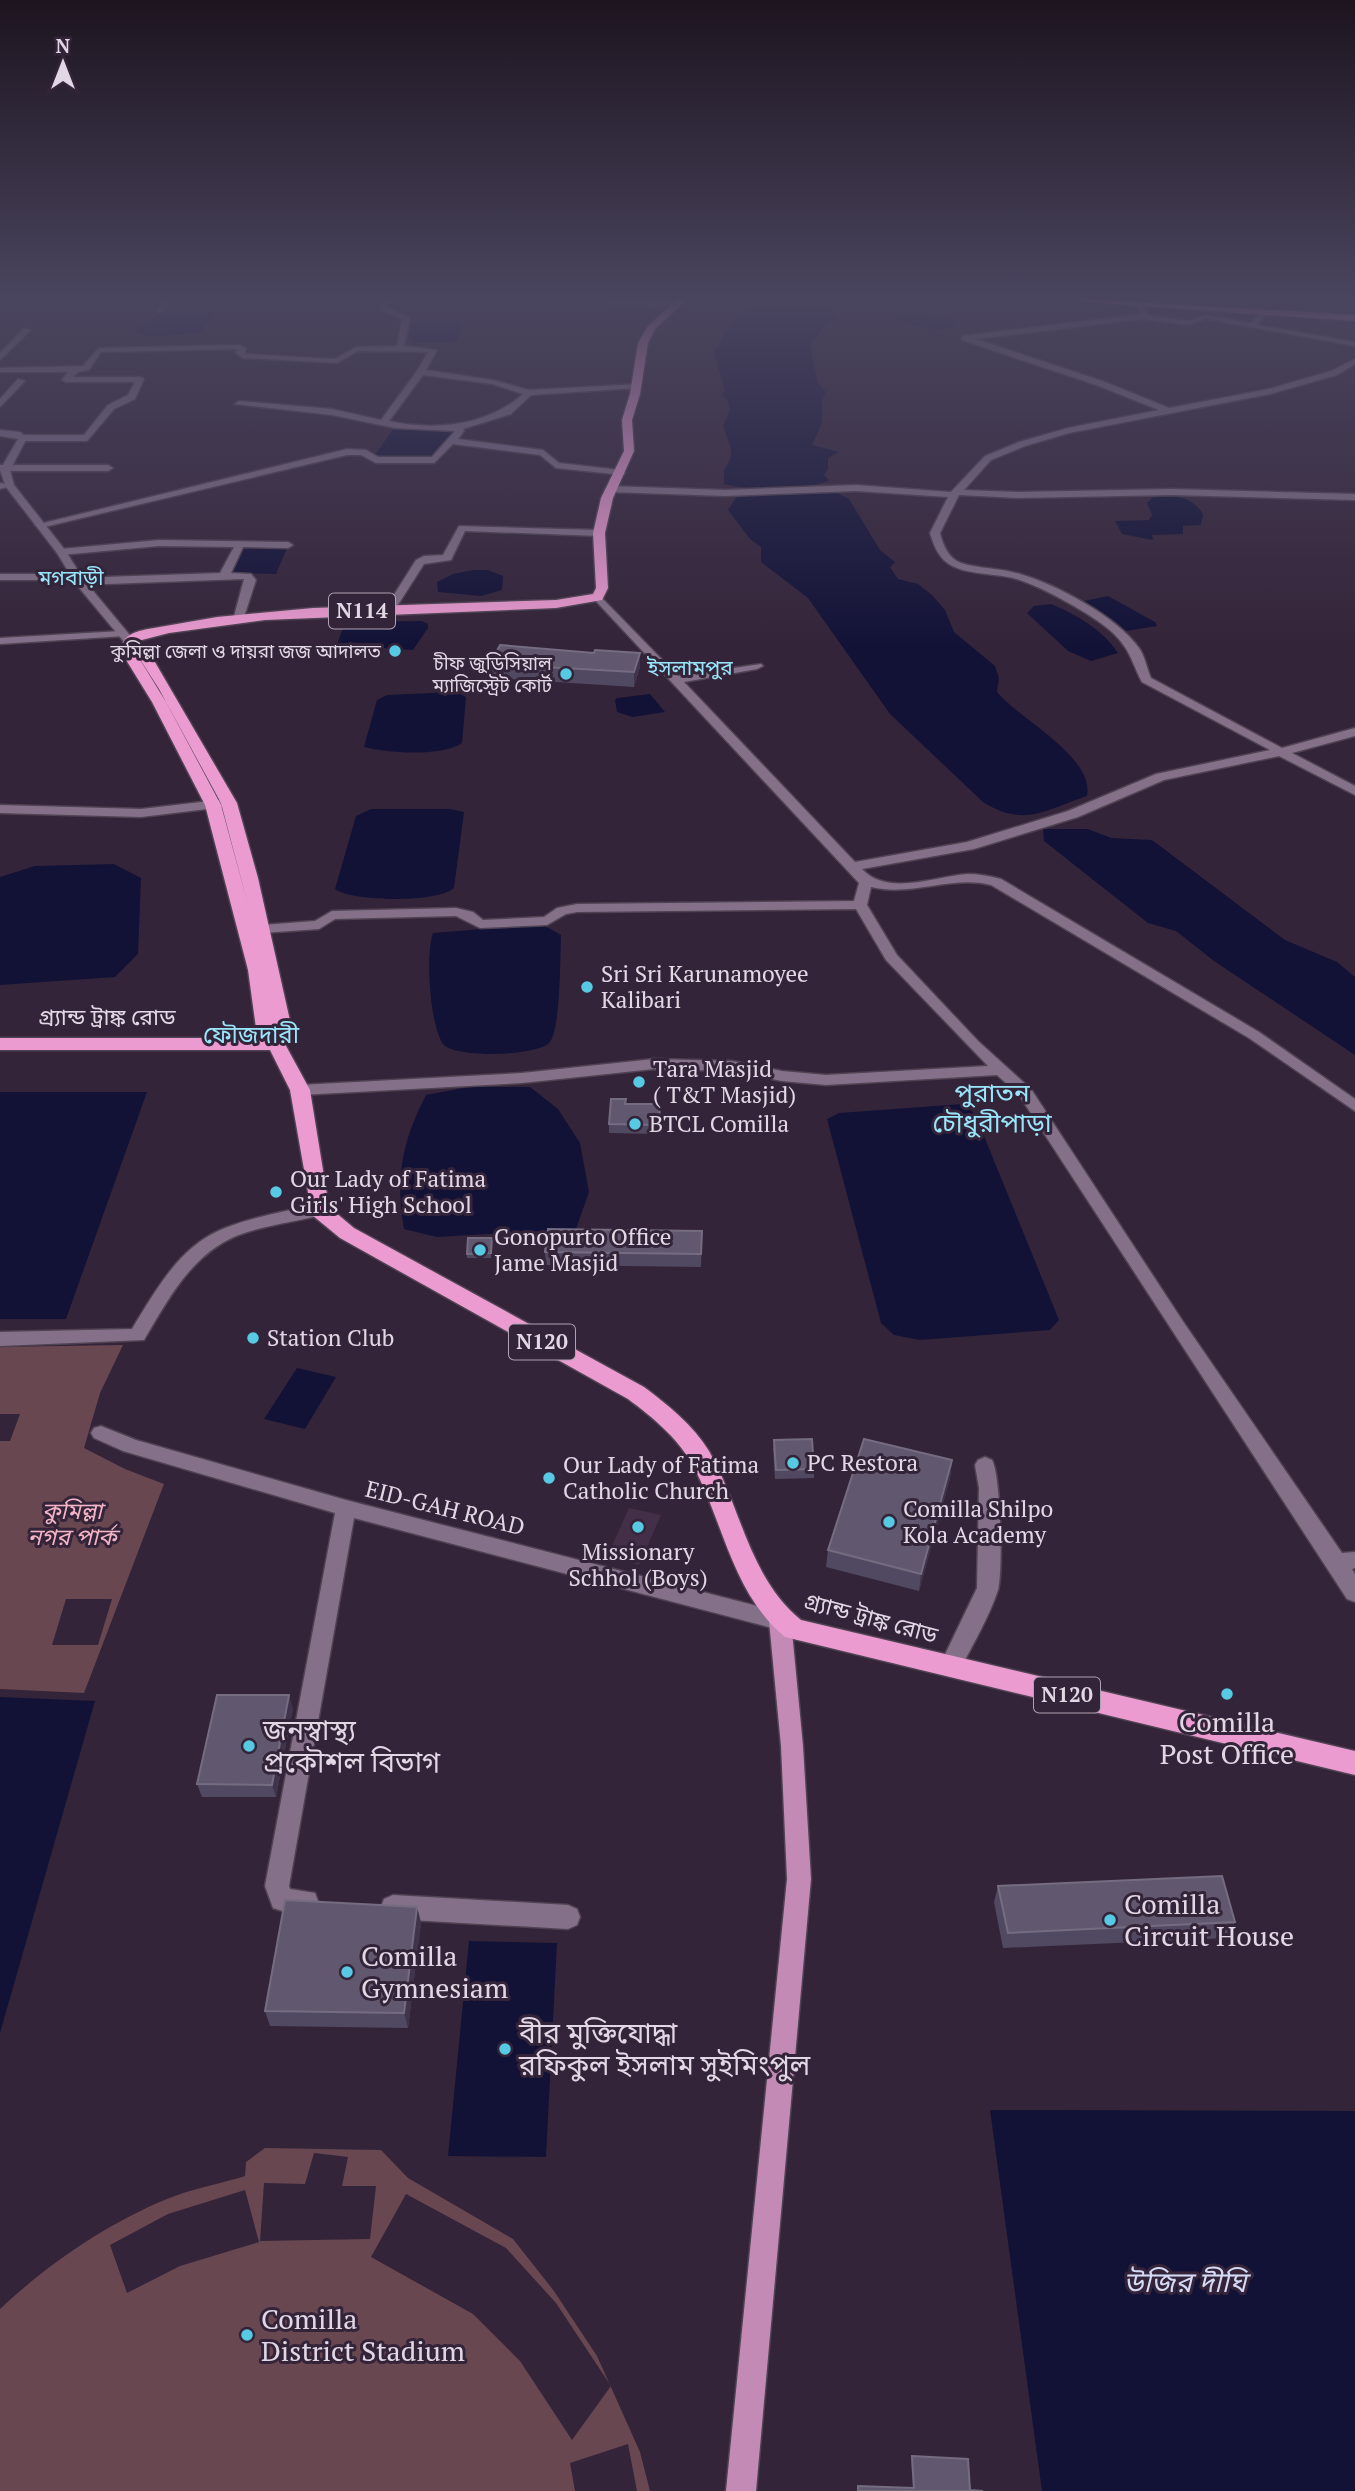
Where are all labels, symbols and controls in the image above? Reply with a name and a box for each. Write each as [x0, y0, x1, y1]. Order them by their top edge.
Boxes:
north arrow [28, 28, 98, 98]
text: N [56, 33, 71, 58]
district label: মগবাড়ী [37, 563, 104, 591]
road number: N114 [329, 594, 395, 628]
place label: কুমিল্লা জেলা ও দায়রা জজ আদালত [109, 638, 382, 663]
marker: কুমিল্লা জেলা ও দায়রা জজ আদালত [387, 643, 403, 659]
place label: চীফ জুডিসিয়াল ম্যাজিস্ট্রেট কোর্ট [431, 650, 553, 697]
district label: ইসলামপুর [646, 653, 733, 681]
marker: চীফ জুডিসিয়াল ম্যাজিস্ট্রেট কোর্ট [558, 666, 574, 682]
place label: Sri Sri Karunamoyee Kalibari [601, 958, 809, 1015]
marker: Sri Sri Karunamoyee Kalibari [579, 979, 595, 995]
street label: গ্র্যান্ড ট্রাঙ্ক রোড [38, 1001, 176, 1032]
district label: ফৌজদারী [203, 1018, 300, 1050]
place label: Tara Masjid ( T&T Masjid) [653, 1053, 796, 1110]
marker: Tara Masjid ( T&T Masjid) [631, 1074, 647, 1090]
district label: পুরাতন চৌধুরীপাড়া [932, 1075, 1053, 1139]
place label: BTCL Comilla [649, 1108, 789, 1139]
marker: BTCL Comilla [627, 1116, 643, 1132]
place label: Our Lady of Fatima Girls' High School [290, 1163, 486, 1220]
marker: Our Lady of Fatima Girls' High School [268, 1184, 284, 1200]
place label: Gonopurto Office Jame Masjid [494, 1221, 671, 1278]
marker: Gonopurto Office Jame Masjid [472, 1242, 488, 1258]
place label: Station Club [267, 1322, 394, 1353]
road number: N120 [509, 1324, 575, 1360]
marker: Station Club [245, 1330, 261, 1346]
place label: PC Restora [807, 1447, 919, 1478]
place label: Our Lady of Fatima Catholic Church [563, 1449, 759, 1506]
marker: PC Restora [785, 1455, 801, 1471]
marker: Our Lady of Fatima Catholic Church [541, 1470, 557, 1486]
street label: EID-GAH ROAD [362, 1473, 528, 1542]
place label: Comilla Shilpo Kola Academy [903, 1493, 1053, 1550]
park label: কুমিল্লা নগর পার্ক [27, 1495, 121, 1552]
marker: Comilla Shilpo Kola Academy [881, 1514, 897, 1530]
marker: Missionary Schhol (Boys) [630, 1519, 646, 1535]
place label: Missionary Schhol (Boys) [568, 1536, 708, 1593]
street label: গ্র্যান্ড ট্রাঙ্ক রোড [801, 1585, 942, 1650]
road number: N120 [1034, 1678, 1100, 1712]
marker: Comilla Post Office [1219, 1686, 1235, 1702]
place label: Comilla Post Office [1160, 1703, 1294, 1772]
place label: জনস্বাস্থ্য প্রকৌশল বিভাগ [262, 1711, 441, 1780]
marker: জনস্বাস্থ্য প্রকৌশল বিভাগ [241, 1738, 257, 1754]
place label: Comilla Circuit House [1124, 1885, 1294, 1954]
marker: Comilla Circuit House [1102, 1912, 1118, 1928]
place label: Comilla Gymnesiam [361, 1937, 508, 2006]
marker: Comilla Gymnesiam [339, 1964, 355, 1980]
place label: বীর মুক্তিযোদ্ধা রফিকুল ইসলাম সুইমিংপুল [518, 2014, 811, 2083]
marker: বীর মুক্তিযোদ্ধা রফিকুল ইসলাম সুইমিংপুল [497, 2041, 513, 2057]
water label: উজির দীঘি [1124, 2263, 1252, 2300]
place label: Comilla District Stadium [261, 2300, 465, 2369]
marker: Comilla District Stadium [239, 2327, 255, 2343]

